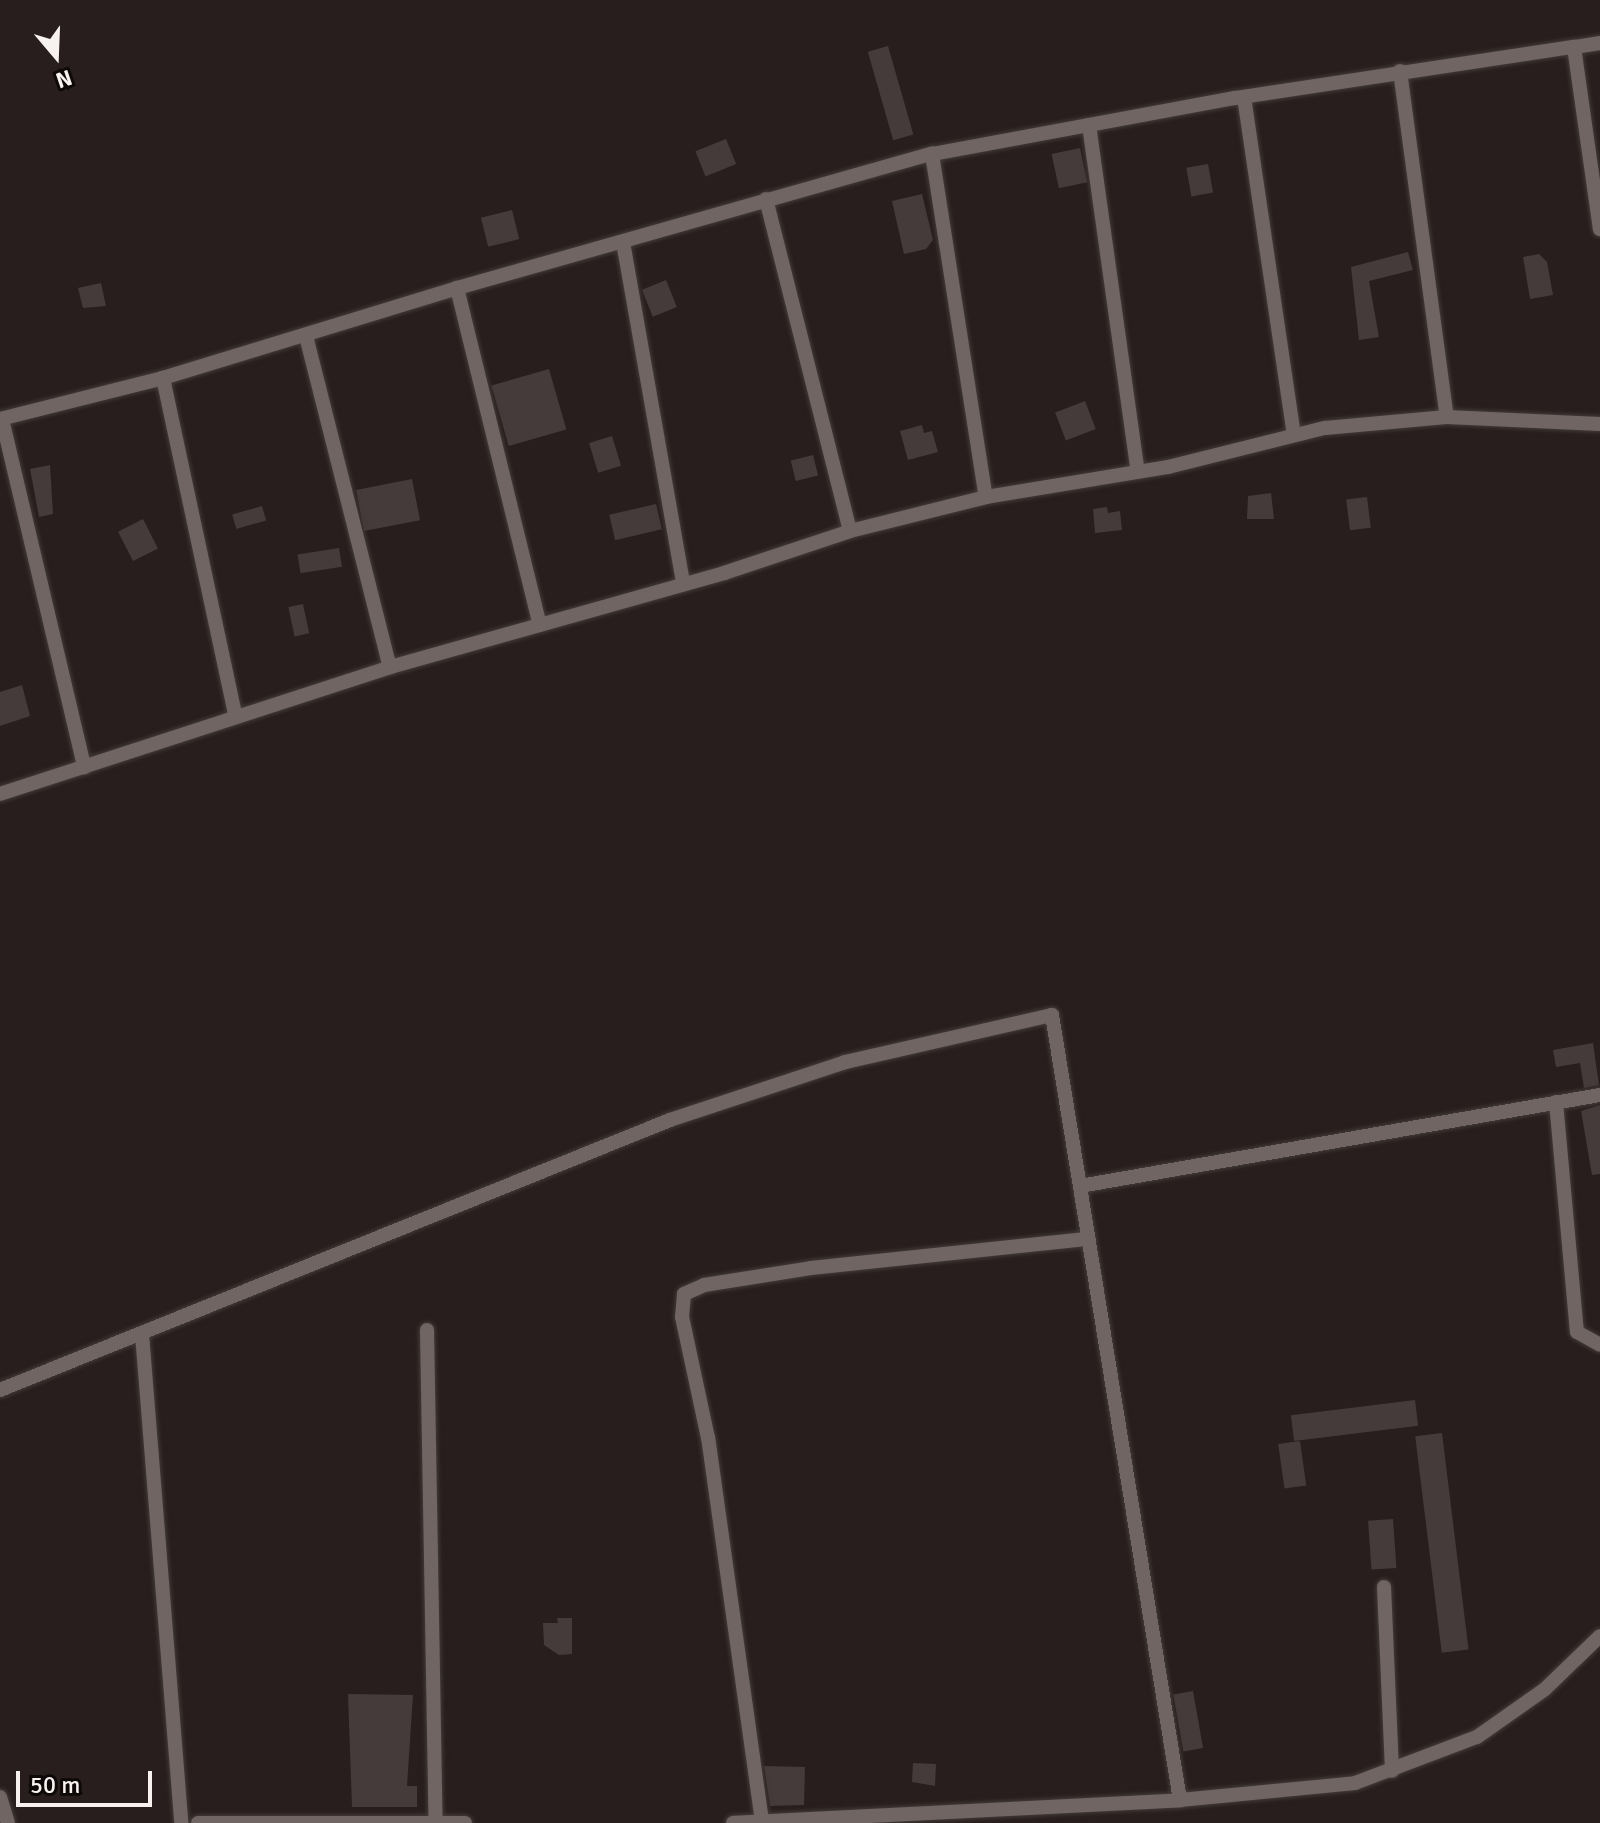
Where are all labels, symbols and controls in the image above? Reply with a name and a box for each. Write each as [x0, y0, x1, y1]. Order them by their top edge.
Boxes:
north arrow [16, 16, 96, 96]
text: N [52, 64, 76, 94]
scale bar [20, 1755, 156, 1805]
text: 50 m [30, 1770, 80, 1800]

